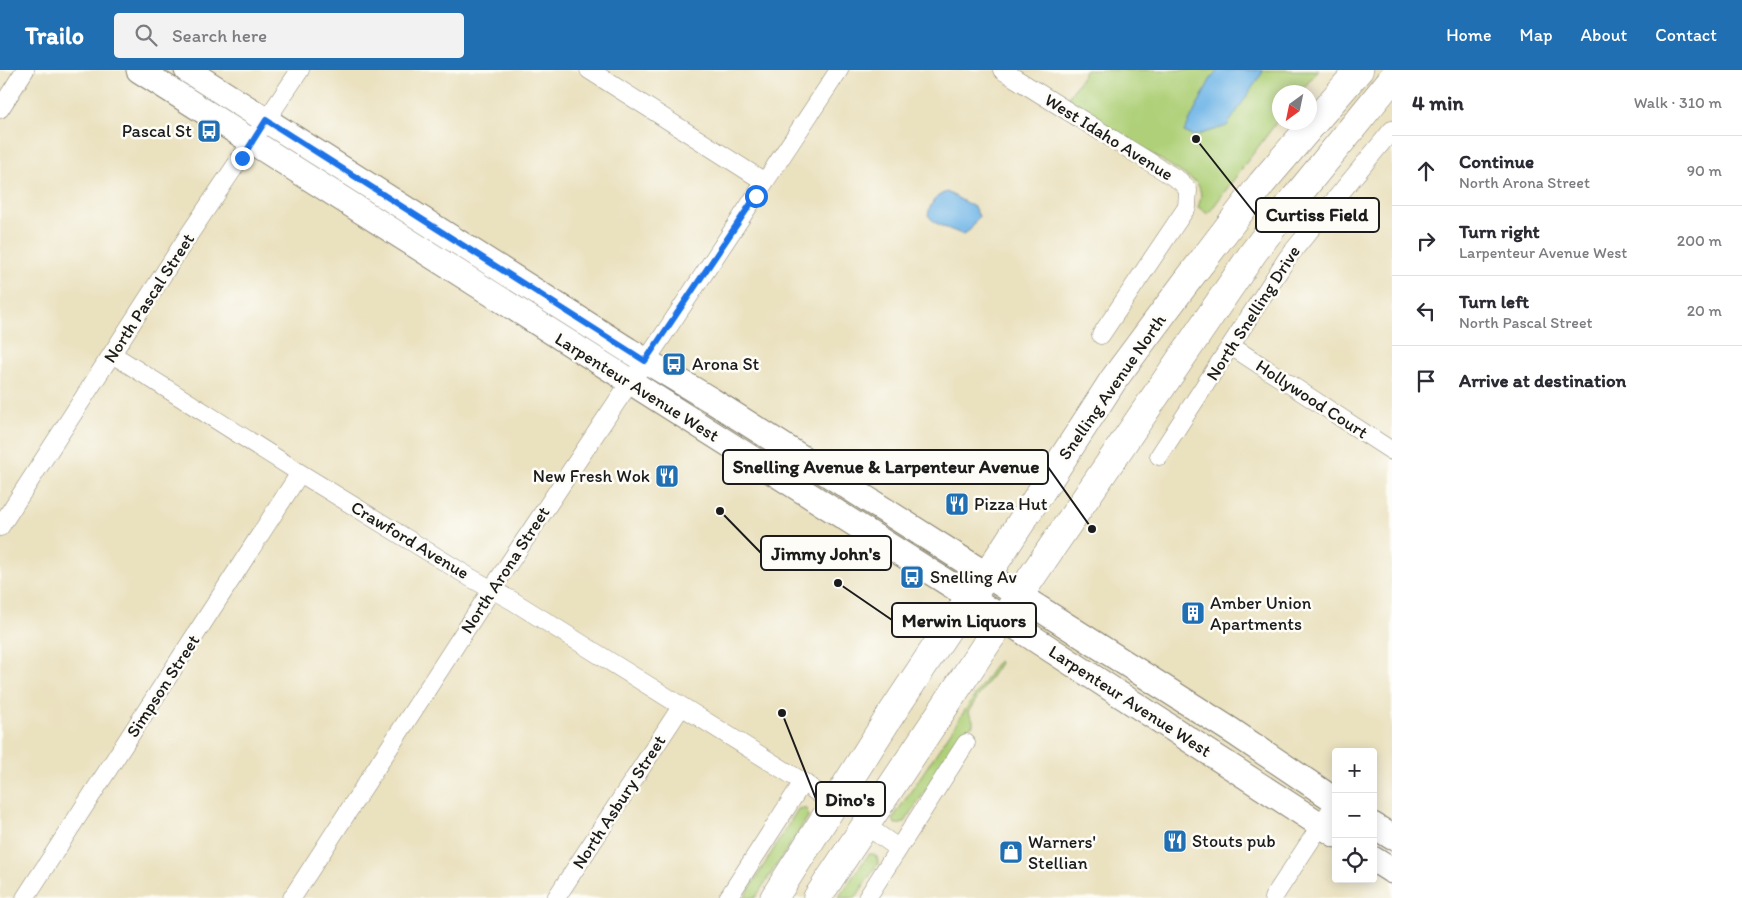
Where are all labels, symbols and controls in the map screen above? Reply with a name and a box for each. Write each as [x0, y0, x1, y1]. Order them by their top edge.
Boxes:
search box [114, 13, 464, 58]
text: Trailo [25, 21, 84, 50]
icon: search [132, 21, 160, 49]
text: Search here [172, 24, 267, 47]
text: Home [1446, 24, 1492, 46]
text: Map [1520, 24, 1553, 46]
text: About [1581, 24, 1627, 46]
text: Contact [1655, 24, 1717, 46]
north arrow [1272, 85, 1317, 130]
street label: West Idaho Avenue [1041, 89, 1177, 185]
text: 4 min [1412, 90, 1464, 115]
text: Walk · 310 m [1634, 93, 1722, 112]
bus stop icon: Pascal St [196, 118, 222, 144]
place label: Pascal St [122, 120, 192, 142]
route end [231, 147, 254, 170]
text: Continue [1459, 150, 1534, 173]
icon: ahead [1412, 157, 1440, 185]
text: 90 m [1687, 161, 1722, 180]
text: North Arona Street [1459, 173, 1590, 192]
route start [745, 185, 768, 208]
callout: Curtiss Field [1256, 198, 1379, 232]
text: Curtiss Field [1266, 203, 1369, 226]
text: Turn right [1459, 220, 1540, 243]
icon: right [1412, 227, 1440, 255]
street label: North Pascal Street [99, 229, 199, 367]
text: 200 m [1677, 231, 1722, 250]
street label: North Snelling Drive [1201, 241, 1305, 385]
text: Larpenteur Avenue West [1459, 243, 1627, 262]
text: Turn left [1459, 290, 1529, 313]
icon: left [1412, 297, 1440, 325]
text: 20 m [1687, 301, 1722, 320]
street label: Snelling Avenue North [1053, 310, 1171, 464]
text: North Pascal Street [1459, 313, 1593, 332]
street label: Larpenteur Avenue West [551, 327, 723, 447]
bus stop icon: Arona St [661, 351, 687, 377]
place label: Arona St [692, 353, 759, 375]
street label: Hollywood Court [1252, 355, 1372, 444]
icon: arrive [1412, 367, 1440, 395]
text: Arrive at destination [1459, 369, 1626, 392]
callout: Snelling Avenue & Larpenteur Avenue [723, 450, 1048, 484]
text: Snelling Avenue & Larpenteur Avenue [733, 455, 1039, 478]
restaurant icon: New Fresh Wok [654, 463, 680, 489]
place label: New Fresh Wok [533, 465, 650, 487]
restaurant icon: Pizza Hut [944, 491, 970, 517]
place label: Pizza Hut [974, 493, 1048, 515]
street label: Crawford Avenue [347, 496, 473, 584]
street label: North Arona Street [456, 502, 554, 638]
callout: Jimmy John's [761, 536, 891, 570]
text: Jimmy John's [770, 542, 881, 565]
bus stop icon: Snelling Av [899, 564, 925, 590]
place label: Snelling Av [930, 566, 1018, 588]
place label: Amber Union Apartments [1210, 592, 1312, 635]
building icon: Amber Union Apartments [1180, 600, 1206, 626]
callout: Merwin Liquors [892, 603, 1036, 637]
text: Merwin Liquors [902, 609, 1027, 632]
street label: Simpson Street [122, 630, 205, 742]
street label: Larpenteur Avenue West [1045, 640, 1216, 762]
street label: North Asbury Street [567, 731, 671, 873]
map controls [1332, 748, 1377, 883]
button: + [1332, 748, 1377, 793]
callout: Dino's [816, 782, 885, 816]
text: Dino's [825, 788, 875, 811]
button: − [1332, 793, 1377, 838]
restaurant icon: Stouts pub [1162, 828, 1188, 854]
place label: Stouts pub [1192, 830, 1276, 852]
place label: Warners' Stellian [1028, 831, 1096, 874]
button: locate [1332, 838, 1377, 883]
shop icon: Warners' Stellian [998, 839, 1024, 865]

